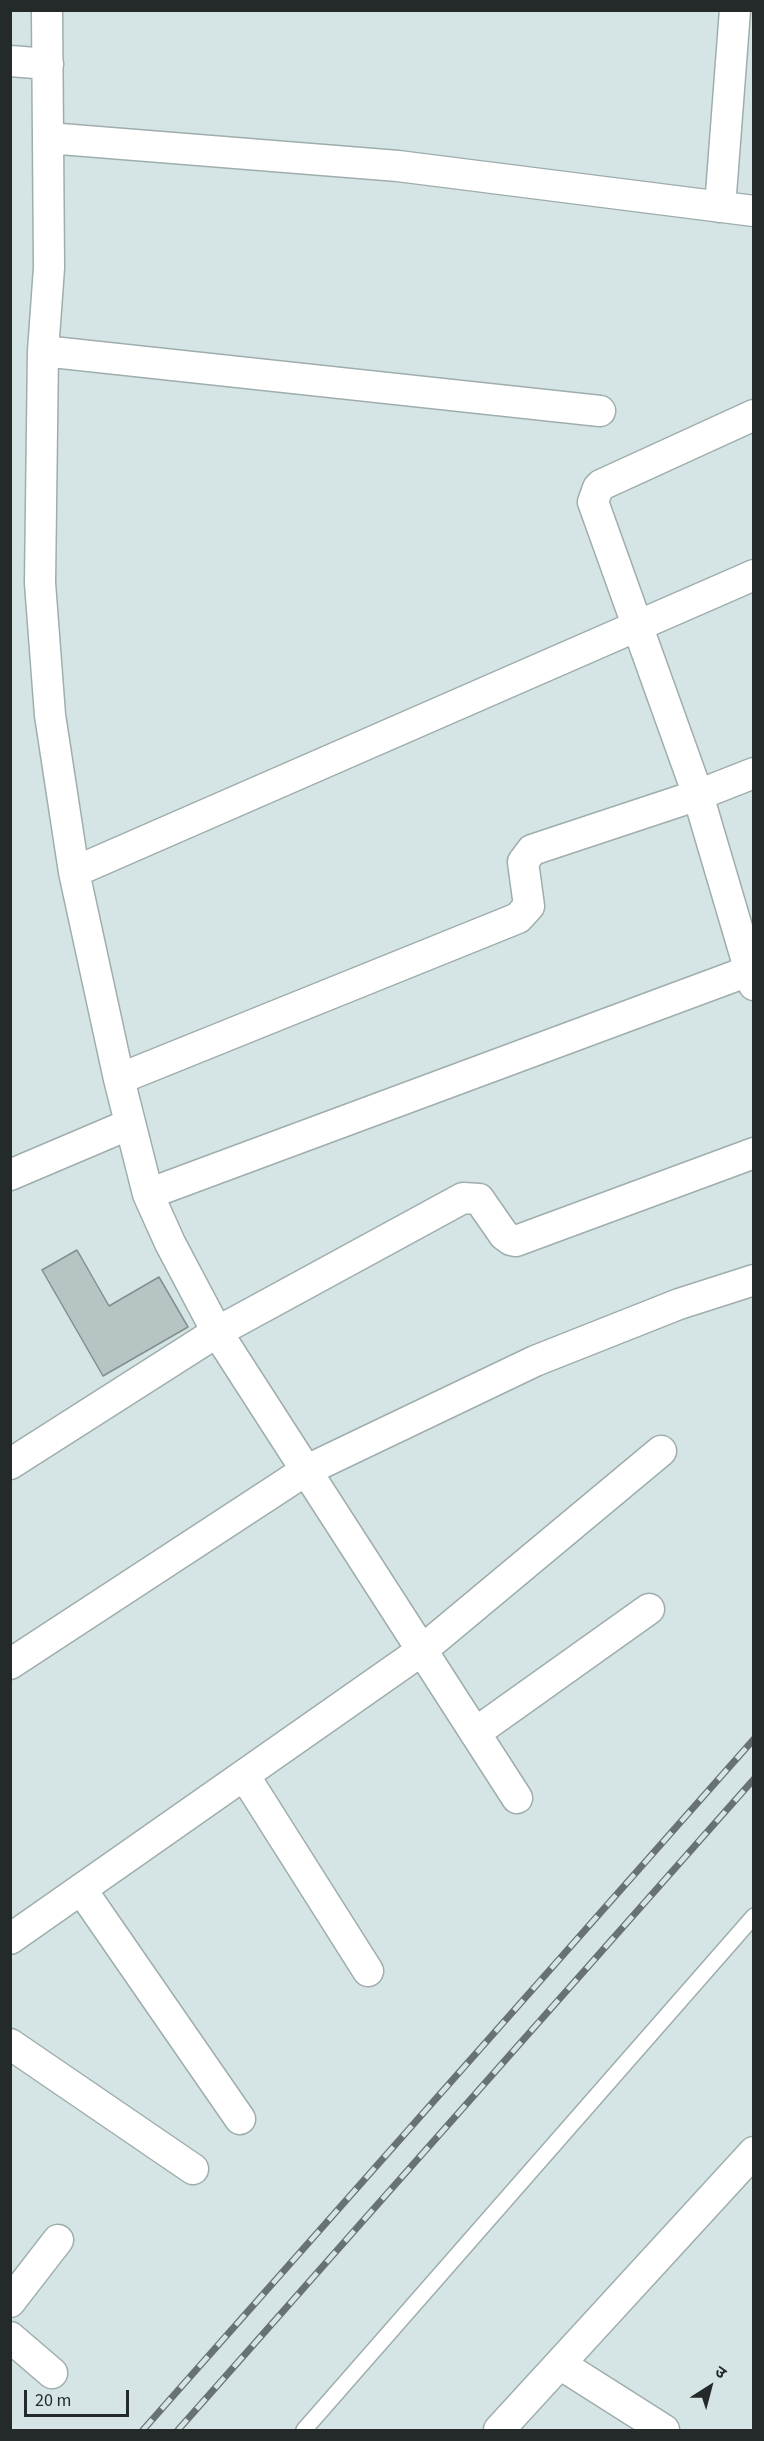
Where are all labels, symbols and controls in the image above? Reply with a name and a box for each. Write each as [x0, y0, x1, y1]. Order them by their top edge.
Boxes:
north arrow [680, 2357, 740, 2417]
text: उ [710, 2361, 731, 2384]
scale bar [27, 2378, 132, 2416]
text: 20 m [35, 2388, 71, 2413]

